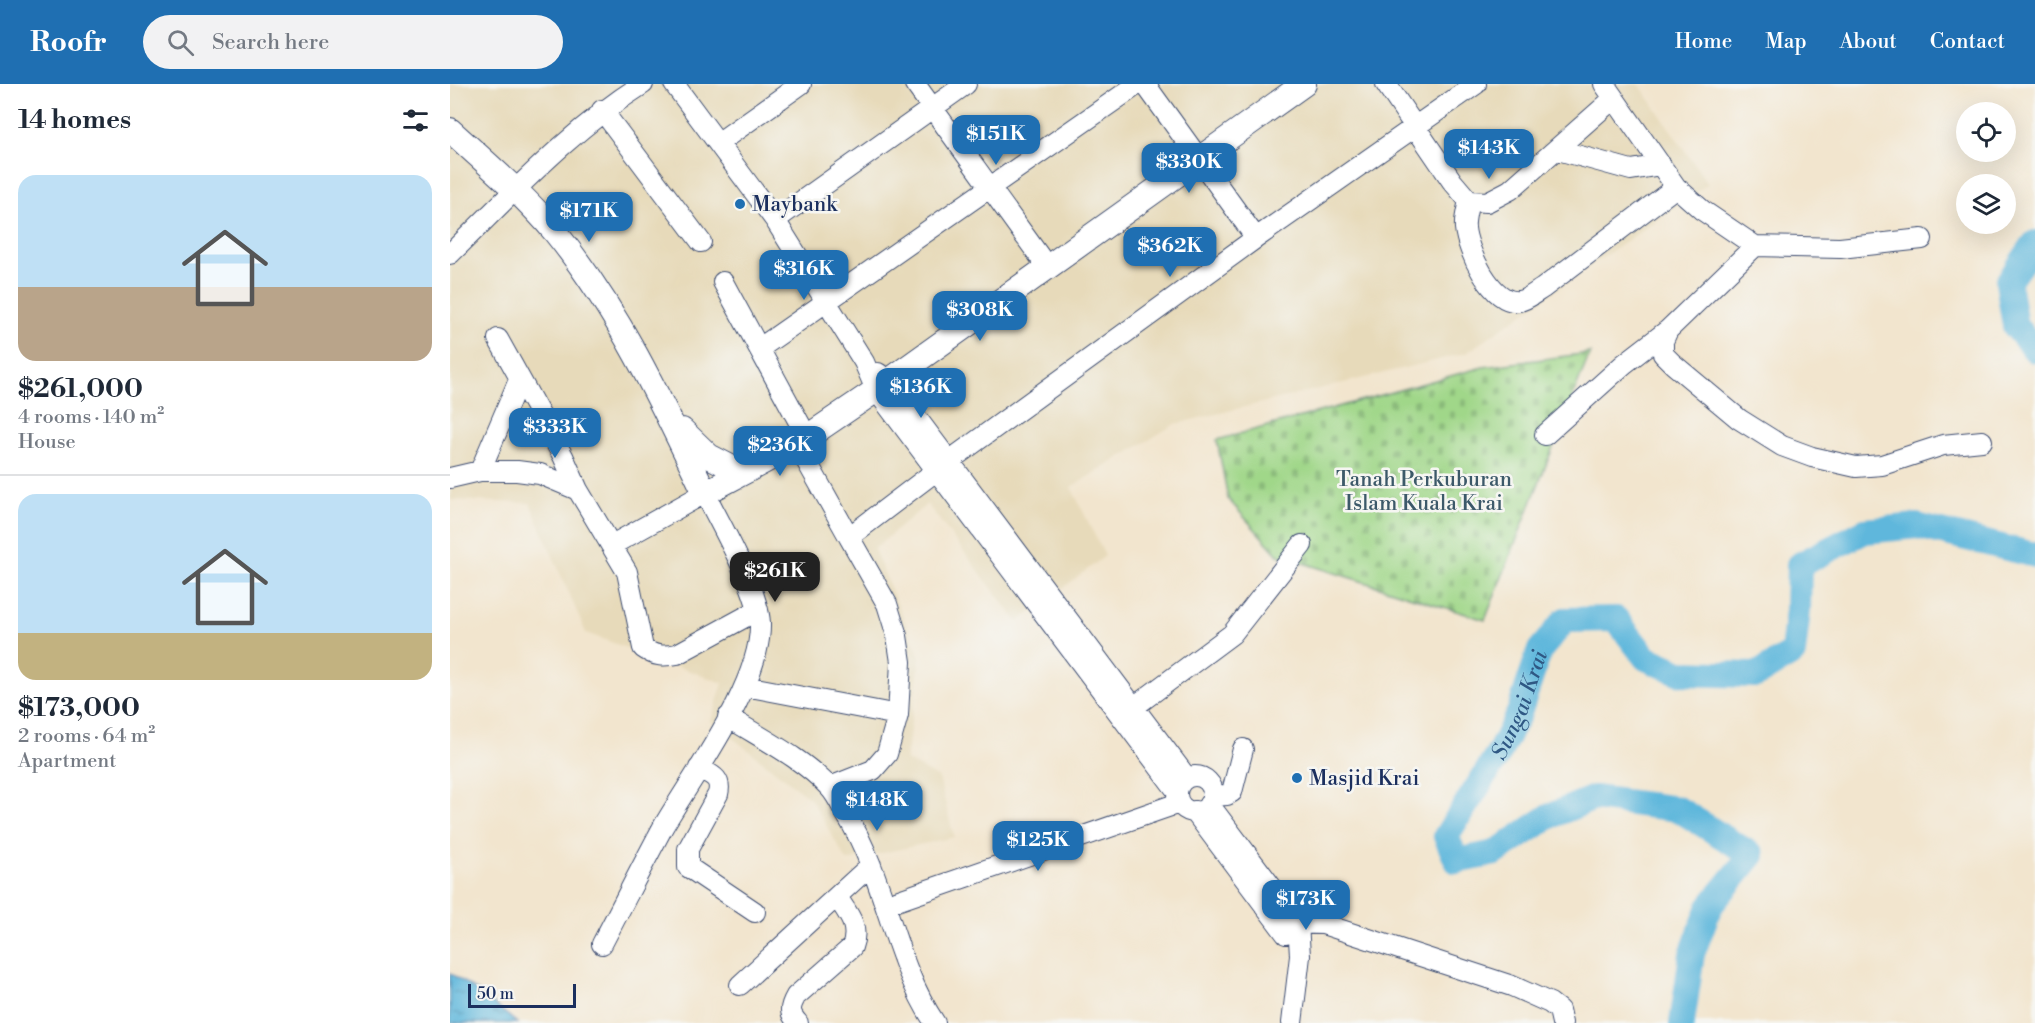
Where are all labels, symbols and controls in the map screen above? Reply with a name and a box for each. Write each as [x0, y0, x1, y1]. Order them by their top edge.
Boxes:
search box [143, 15, 563, 69]
text: Roofr [30, 25, 107, 60]
icon: search [164, 26, 197, 59]
text: Search here [212, 29, 329, 56]
text: Home [1675, 29, 1732, 55]
text: Map [1765, 29, 1807, 55]
text: About [1840, 29, 1897, 55]
text: Contact [1930, 29, 2005, 55]
map controls [1956, 102, 2016, 234]
button: locate [1956, 102, 2016, 162]
text: 14 homes [18, 104, 131, 136]
icon: filters [399, 104, 432, 137]
pin: $151K [954, 115, 1038, 166]
text: $151K [966, 122, 1026, 147]
pin: $143K [1447, 129, 1531, 180]
text: $143K [1458, 136, 1520, 161]
pin: $330K [1147, 143, 1231, 194]
text: $330K [1156, 150, 1222, 175]
button: layers [1956, 174, 2016, 234]
pin: $171K [547, 192, 631, 243]
place label: Maybank [752, 192, 838, 218]
marker: Maybank [733, 197, 747, 211]
text: $171K [560, 199, 618, 224]
icon: home [171, 214, 279, 322]
pin: $362K [1128, 227, 1212, 278]
text: $362K [1137, 234, 1203, 259]
pin: $316K [762, 250, 846, 301]
text: $316K [773, 257, 835, 282]
pin: $308K [938, 291, 1022, 342]
text: $308K [946, 298, 1014, 323]
pin: $136K [879, 368, 963, 419]
text: $261,000 [18, 373, 143, 405]
text: $136K [890, 375, 952, 400]
text: 4 rooms · 140 m² [18, 405, 164, 430]
pin: $333K [513, 408, 597, 459]
text: $333K [523, 415, 587, 440]
pin: $236K [738, 426, 822, 477]
text: House [18, 430, 76, 455]
text: $236K [747, 433, 813, 458]
park label: Tanah Perkuburan Islam Kuala Krai [1336, 467, 1513, 517]
icon: home [171, 533, 279, 641]
pin: $261K [733, 552, 817, 603]
text: $261K [744, 559, 806, 584]
water label: Sungai Krai [1486, 647, 1554, 764]
text: $173,000 [18, 692, 140, 724]
text: 2 rooms · 64 m² [18, 724, 155, 749]
text: Apartment [18, 749, 116, 774]
place label: Masjid Krai [1309, 766, 1419, 792]
marker: Masjid Krai [1290, 771, 1304, 785]
pin: $148K [835, 781, 919, 832]
text: $148K [846, 788, 908, 813]
pin: $125K [996, 821, 1080, 872]
text: $125K [1007, 828, 1070, 853]
pin: $173K [1264, 880, 1348, 931]
text: $173K [1276, 887, 1336, 912]
scale bar [468, 981, 576, 1008]
text: 50 m [477, 984, 514, 1004]

